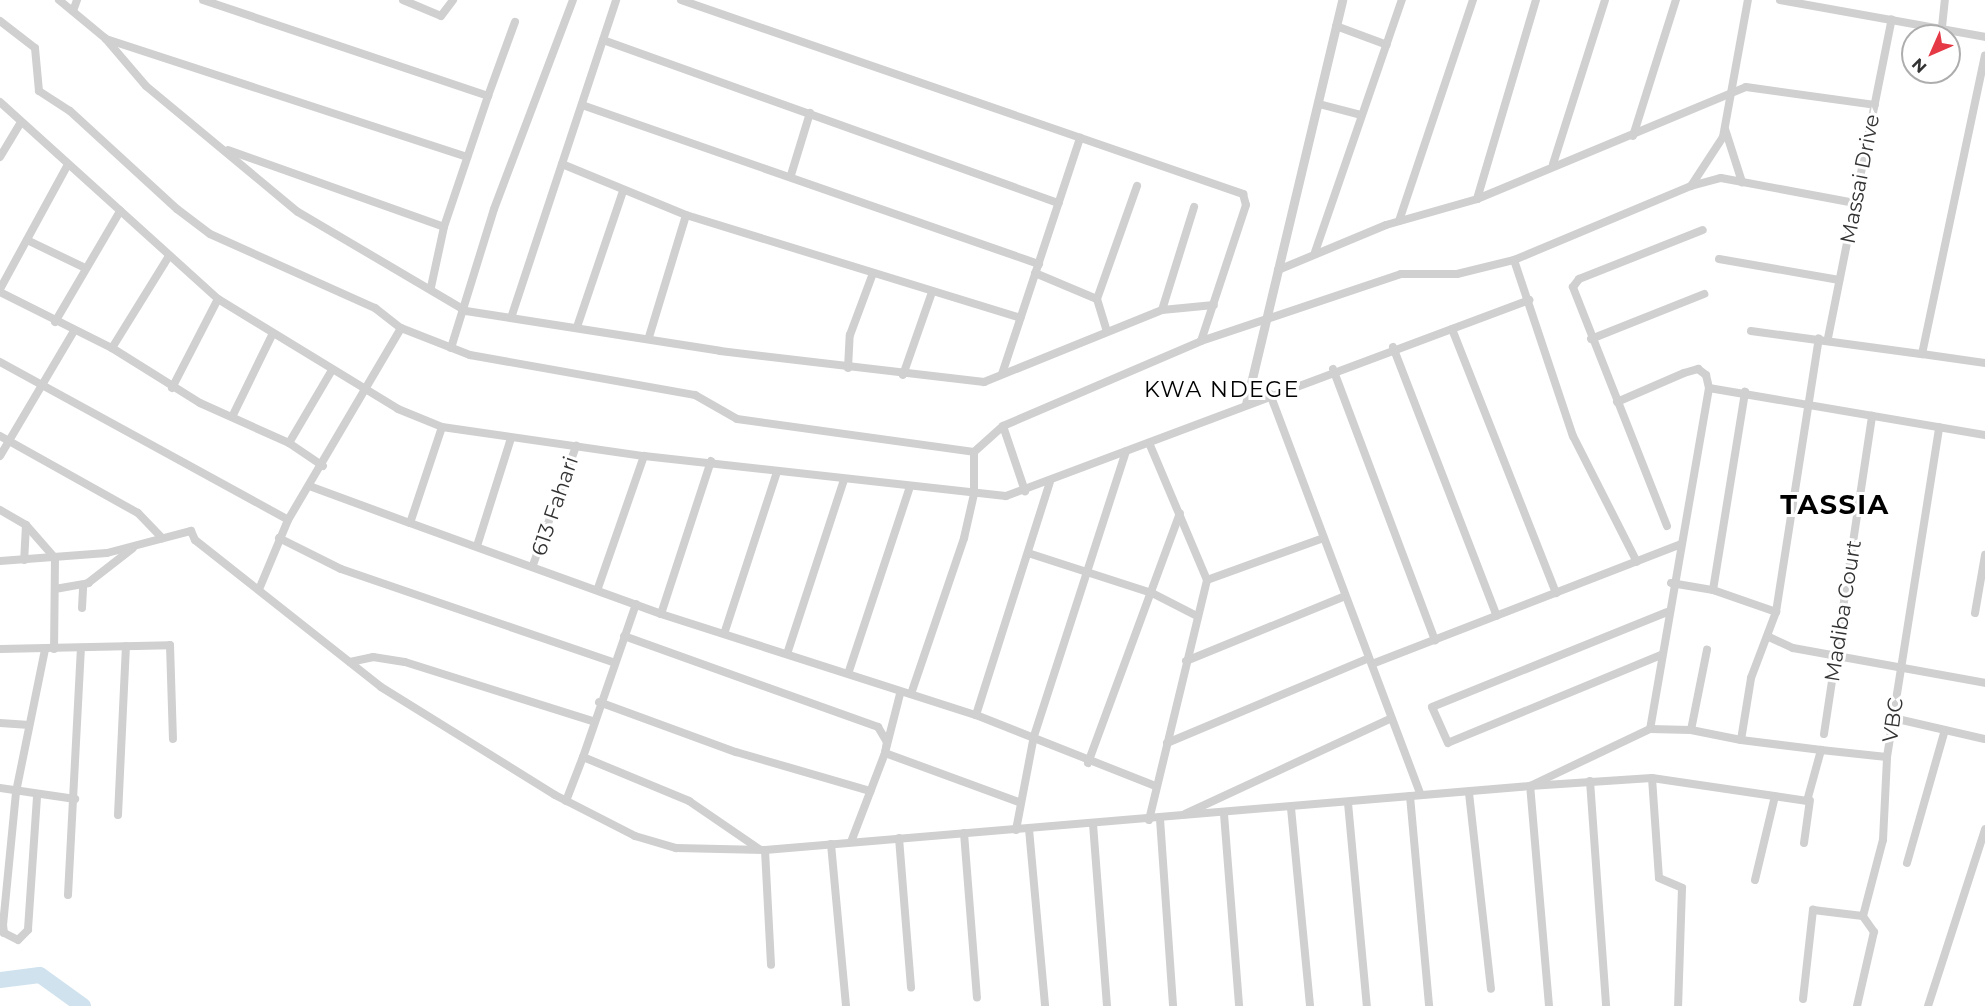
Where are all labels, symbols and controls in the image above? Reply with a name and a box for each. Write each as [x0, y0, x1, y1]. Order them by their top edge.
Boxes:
north arrow [1901, 24, 1961, 84]
text: N [1908, 54, 1931, 77]
street label: Massai Drive [1835, 112, 1885, 246]
district label: KWA NDEGE [1144, 377, 1300, 403]
street label: 613 Fahari [526, 453, 584, 559]
district label: TASSIA [1780, 489, 1890, 521]
street label: Madiba Court [1819, 538, 1867, 684]
street label: VBC [1877, 696, 1909, 744]

